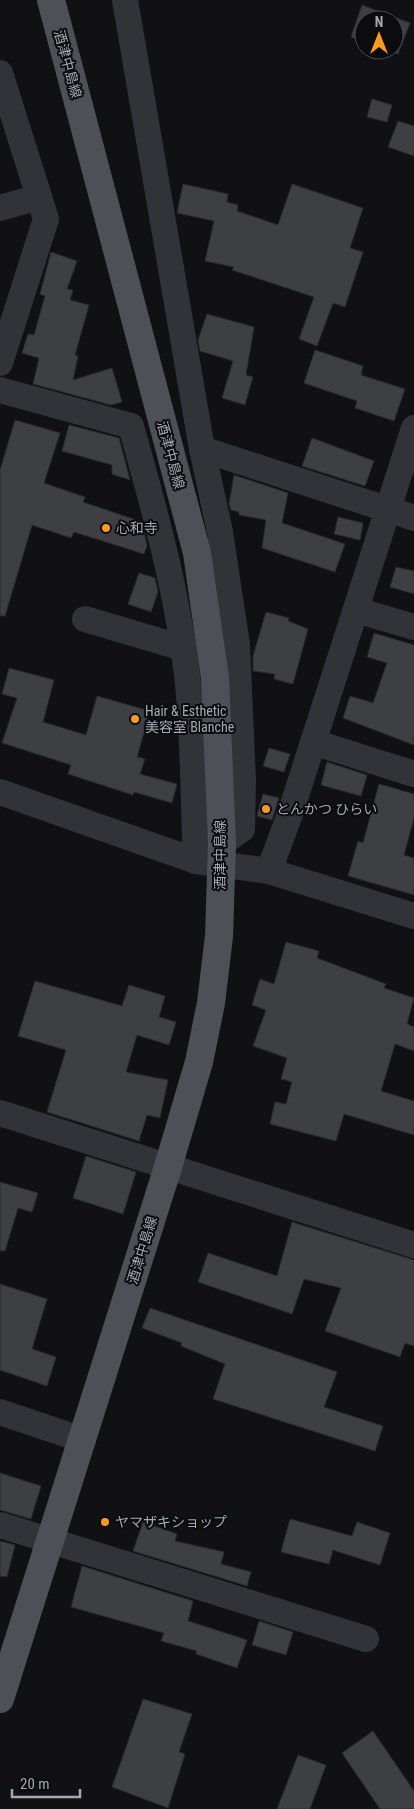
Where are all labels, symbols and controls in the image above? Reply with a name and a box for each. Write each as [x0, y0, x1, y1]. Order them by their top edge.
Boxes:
north arrow [354, 10, 404, 60]
text: N [375, 14, 383, 30]
street label: 酒津中島線 [51, 28, 85, 100]
street label: 酒津中島線 [154, 419, 188, 491]
place label: 心和寺 [116, 520, 158, 536]
marker: 心和寺 [100, 522, 112, 534]
place label: Hair & Esthetic 美容室 Blanche [145, 703, 235, 735]
marker: Hair & Esthetic 美容室 Blanche [129, 713, 141, 725]
place label: とんかつ ひらい [276, 801, 377, 817]
marker: とんかつ ひらい [260, 803, 272, 815]
street label: 酒津中島線 [212, 820, 228, 890]
street label: 酒津中島線 [124, 1214, 160, 1286]
place label: ヤマザキショップ [115, 1514, 227, 1530]
marker: ヤマザキショップ [99, 1516, 111, 1528]
scale bar [12, 1766, 80, 1798]
text: 20 m [20, 1775, 50, 1793]

